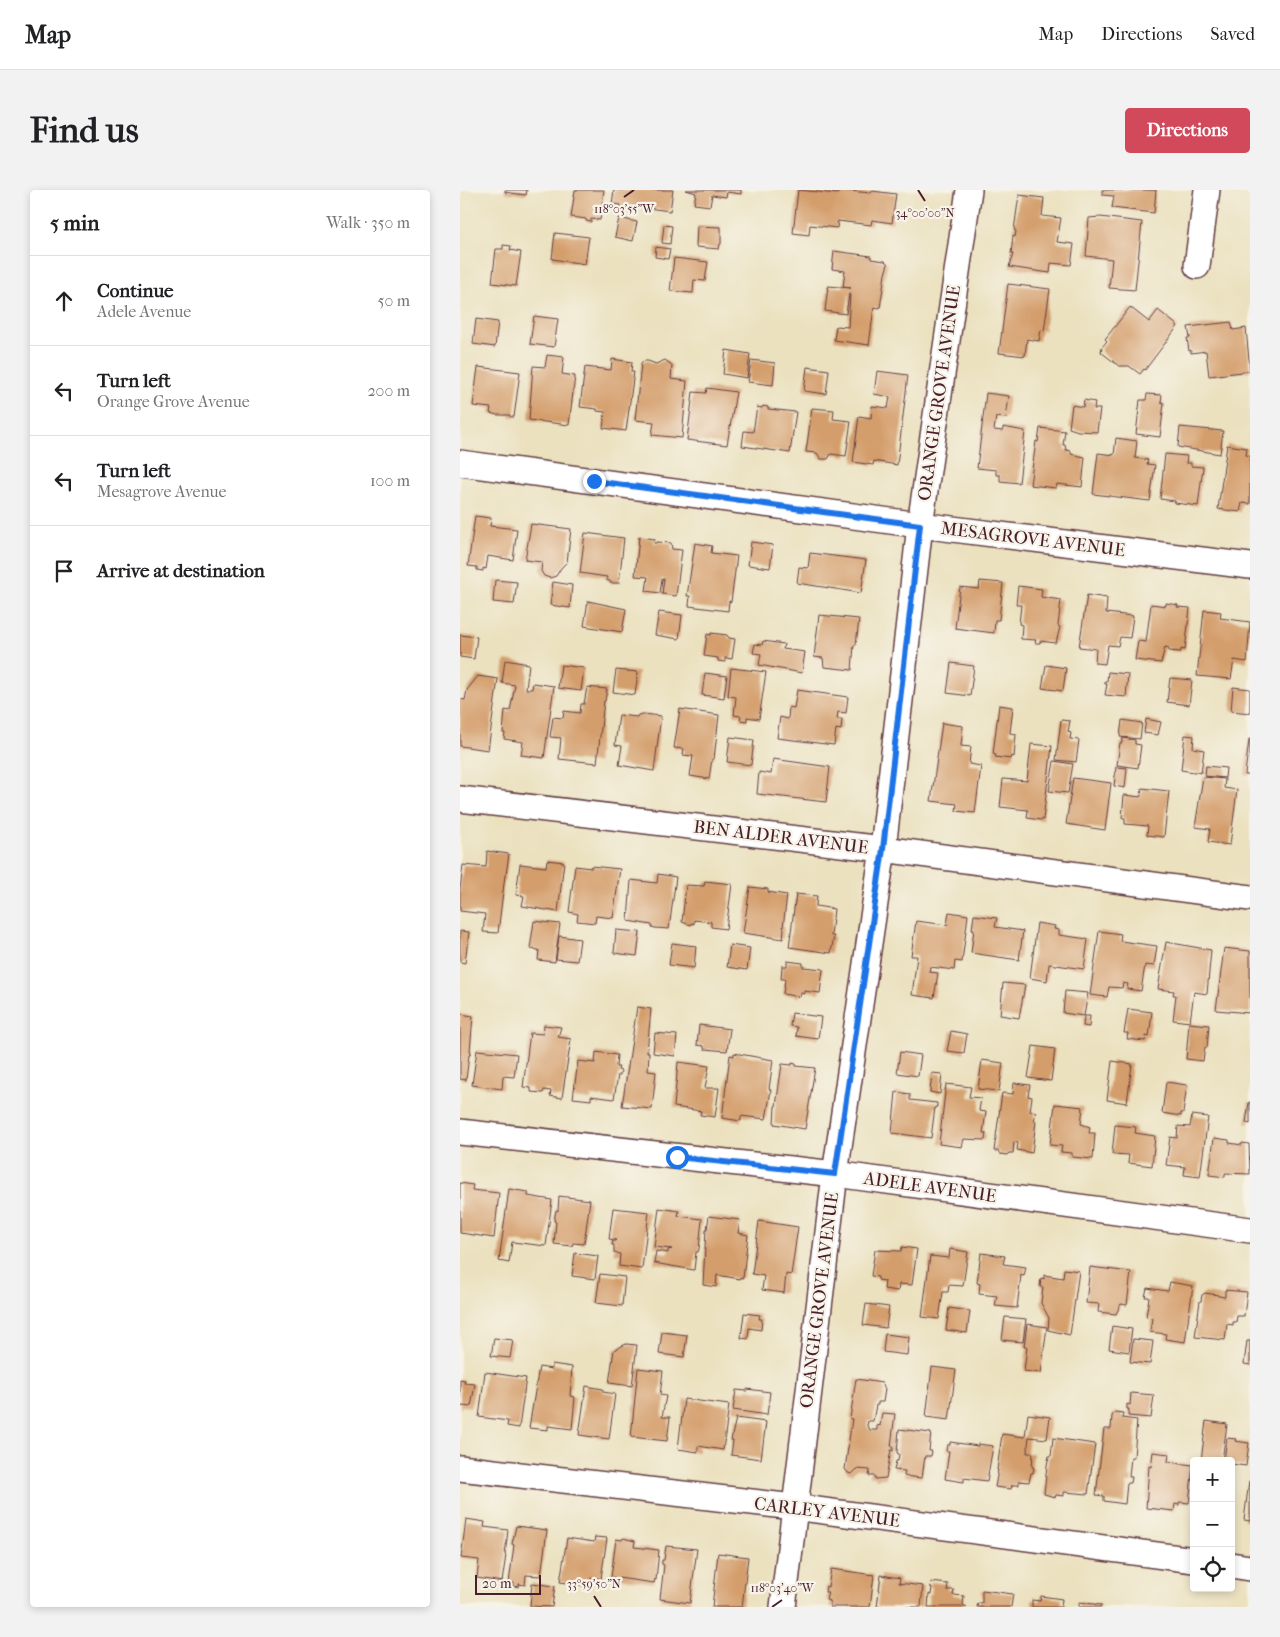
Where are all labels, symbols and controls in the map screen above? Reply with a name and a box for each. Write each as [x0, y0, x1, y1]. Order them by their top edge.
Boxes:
text: Map [25, 21, 71, 49]
text: Map [1039, 24, 1073, 45]
text: Directions [1101, 24, 1182, 45]
text: Saved [1210, 24, 1255, 45]
button: Directions [1125, 108, 1250, 153]
text: Find us [30, 110, 139, 151]
text: 118°03'55"W [594, 202, 655, 216]
text: 34°00'00"N [895, 206, 955, 220]
text: 5 min [50, 211, 99, 235]
text: Walk · 350 m [326, 213, 410, 232]
text: Continue [97, 280, 173, 302]
street label: ORANGE GROVE AVENUE [914, 284, 965, 502]
icon: ahead [50, 287, 78, 315]
text: 50 m [378, 291, 410, 310]
text: Adele Avenue [97, 302, 191, 321]
text: Turn left [97, 370, 171, 392]
icon: left [50, 377, 78, 405]
text: 200 m [367, 381, 410, 400]
text: Orange Grove Avenue [97, 392, 250, 411]
text: Turn left [97, 460, 171, 482]
icon: left [50, 467, 78, 495]
route end [583, 470, 606, 493]
text: 100 m [370, 471, 410, 490]
text: Mesagrove Avenue [97, 482, 227, 501]
street label: MESAGROVE AVENUE [940, 518, 1126, 561]
icon: arrive [50, 557, 78, 585]
text: Arrive at destination [97, 560, 265, 582]
street label: BEN ALDER AVENUE [692, 816, 870, 859]
route start [666, 1146, 689, 1169]
street label: ADELE AVENUE [861, 1168, 998, 1207]
street label: ORANGE GROVE AVENUE [796, 1191, 843, 1409]
map controls [1190, 1457, 1235, 1592]
button: + [1190, 1457, 1235, 1502]
street label: CARLEY AVENUE [753, 1493, 901, 1532]
button: − [1190, 1502, 1235, 1547]
button: locate [1190, 1547, 1235, 1592]
scale bar [475, 1572, 541, 1595]
text: 20 m [482, 1575, 512, 1592]
text: 33°59'50"N [567, 1577, 621, 1591]
text: 118°03'40"W [750, 1581, 815, 1595]

